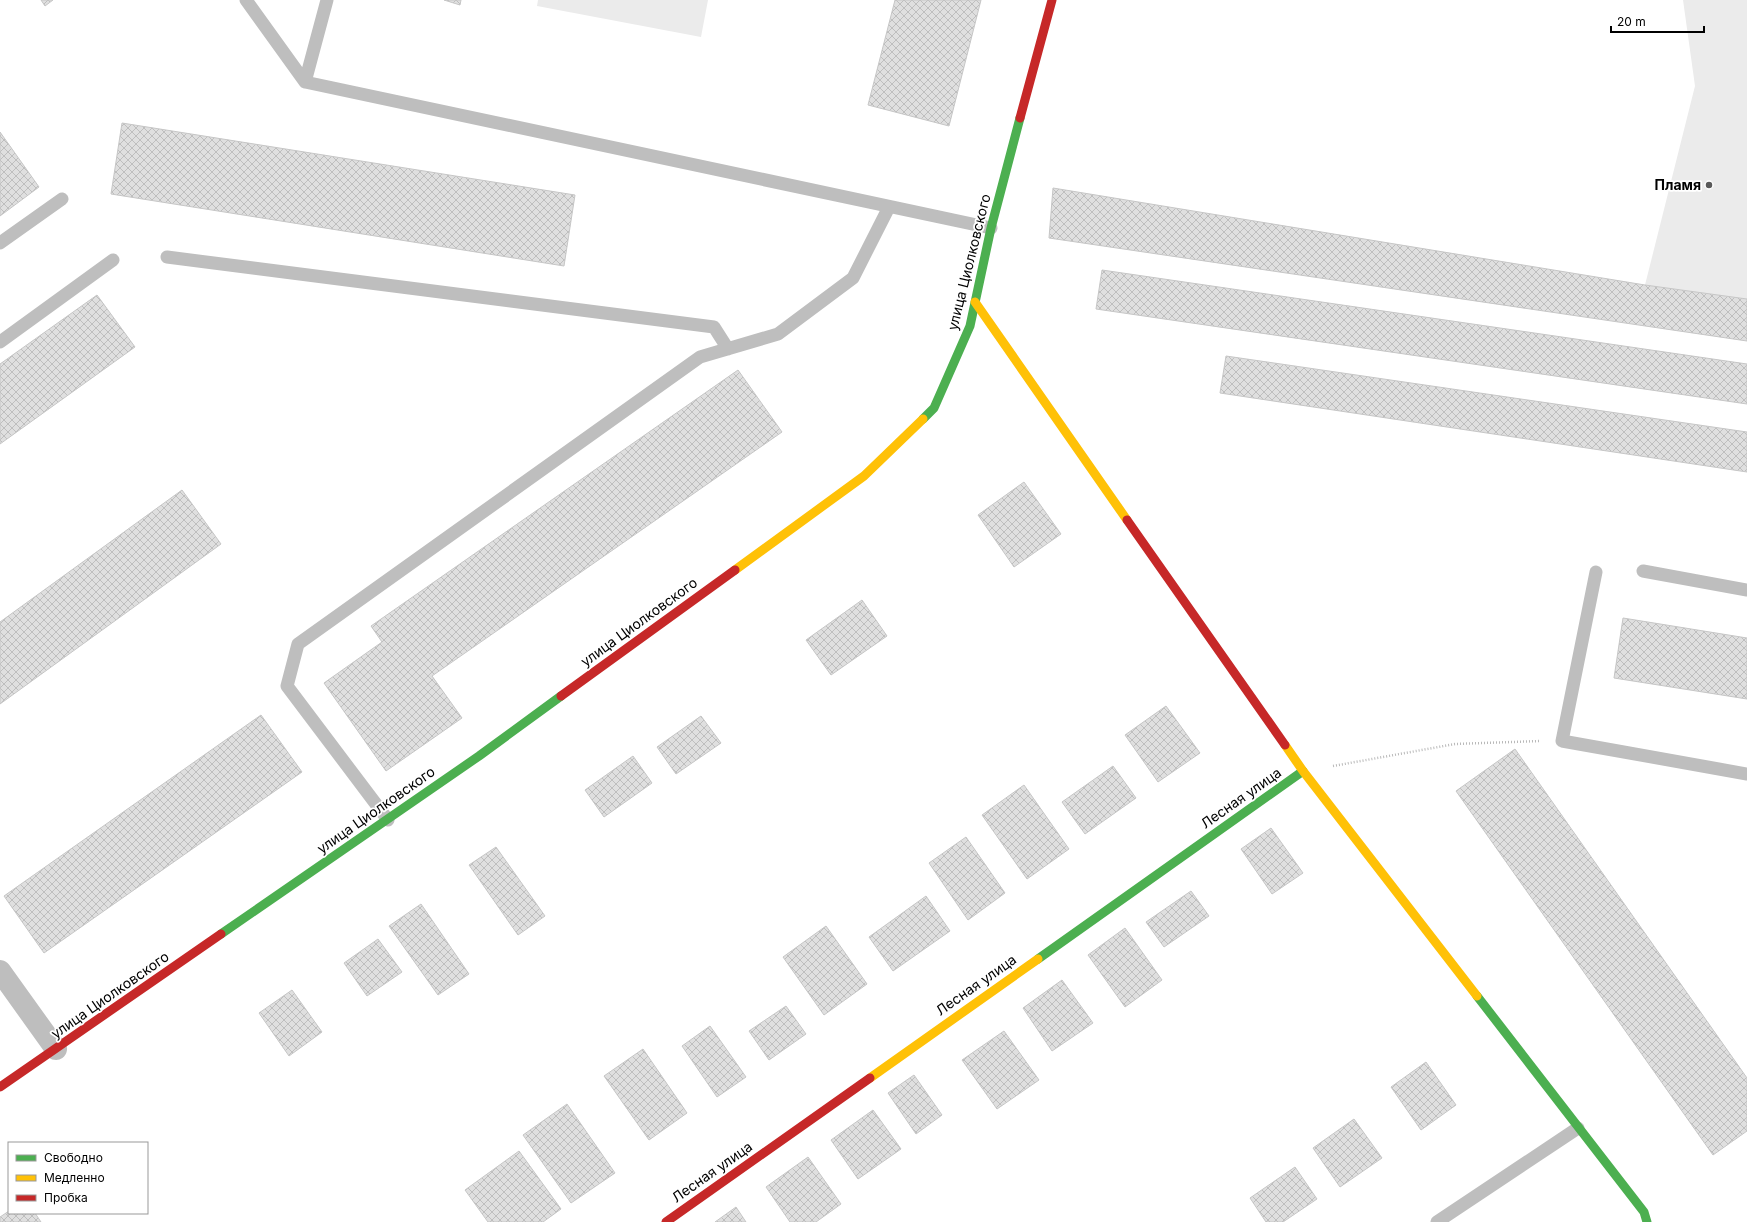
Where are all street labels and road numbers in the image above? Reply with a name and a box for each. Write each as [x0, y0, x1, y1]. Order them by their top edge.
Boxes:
street label: улица Циолковского [943, 192, 994, 332]
street label: улица Циолковского [577, 574, 700, 670]
street label: улица Циолковского [313, 762, 438, 857]
street label: Лесная улица [1197, 764, 1284, 832]
street label: улица Циолковского [47, 947, 172, 1042]
street label: Лесная улица [932, 951, 1019, 1019]
street label: Лесная улица [668, 1138, 755, 1206]

